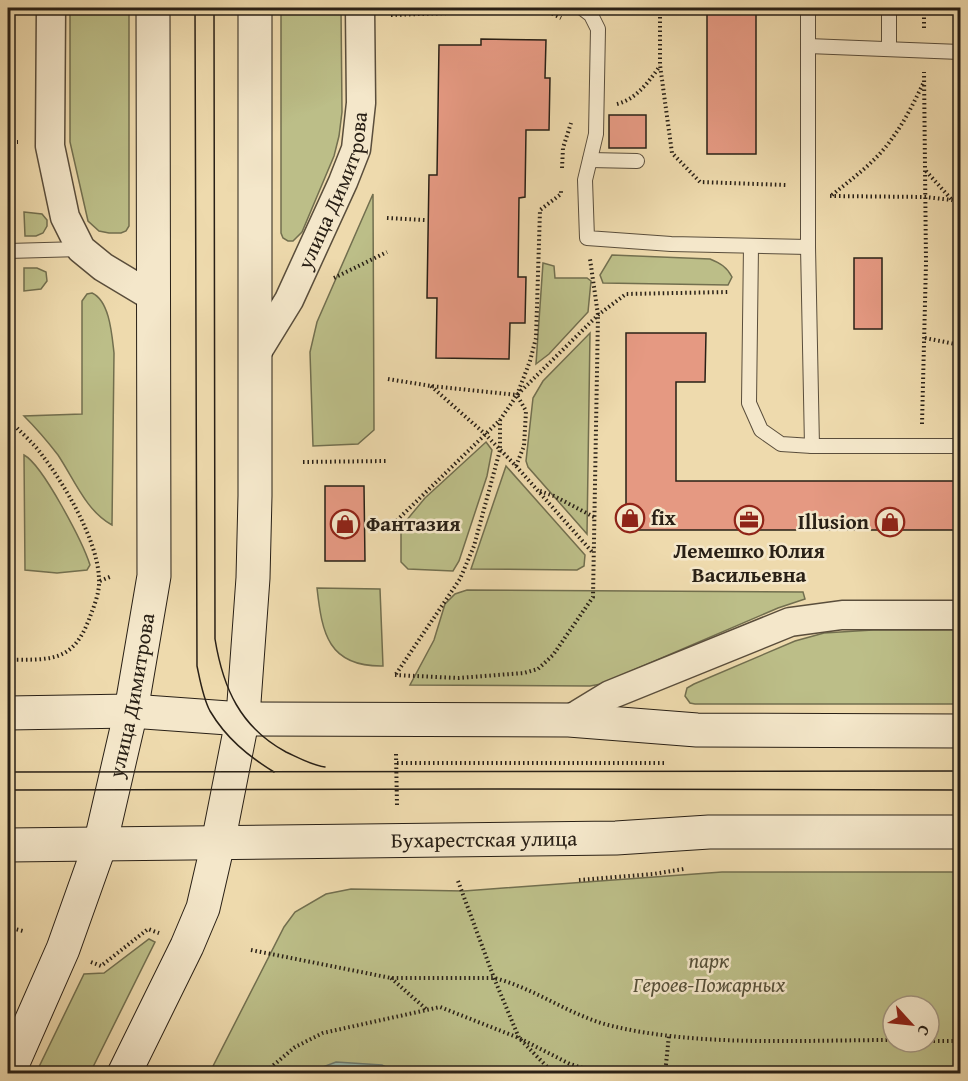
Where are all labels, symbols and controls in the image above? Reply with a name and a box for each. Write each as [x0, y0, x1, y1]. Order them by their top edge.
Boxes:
street label: улица Димитрова [289, 110, 375, 275]
shop icon: fix [614, 502, 646, 534]
place label: fix [651, 502, 676, 533]
office icon: Лемешко Юлия Васильевна [733, 504, 765, 536]
place label: Illusion [798, 506, 870, 537]
shop icon: Illusion [874, 506, 906, 538]
shop icon: Фантазия [329, 508, 361, 540]
place label: Фантазия [366, 508, 460, 539]
place label: Лемешко Юлия Васильевна [673, 535, 825, 590]
street label: улица Димитрова [100, 611, 162, 782]
street label: Бухарестская улица [391, 822, 577, 856]
park label: парк Героев-Пожарных [632, 945, 786, 1000]
north arrow [881, 994, 941, 1054]
text: С [912, 1021, 937, 1040]

